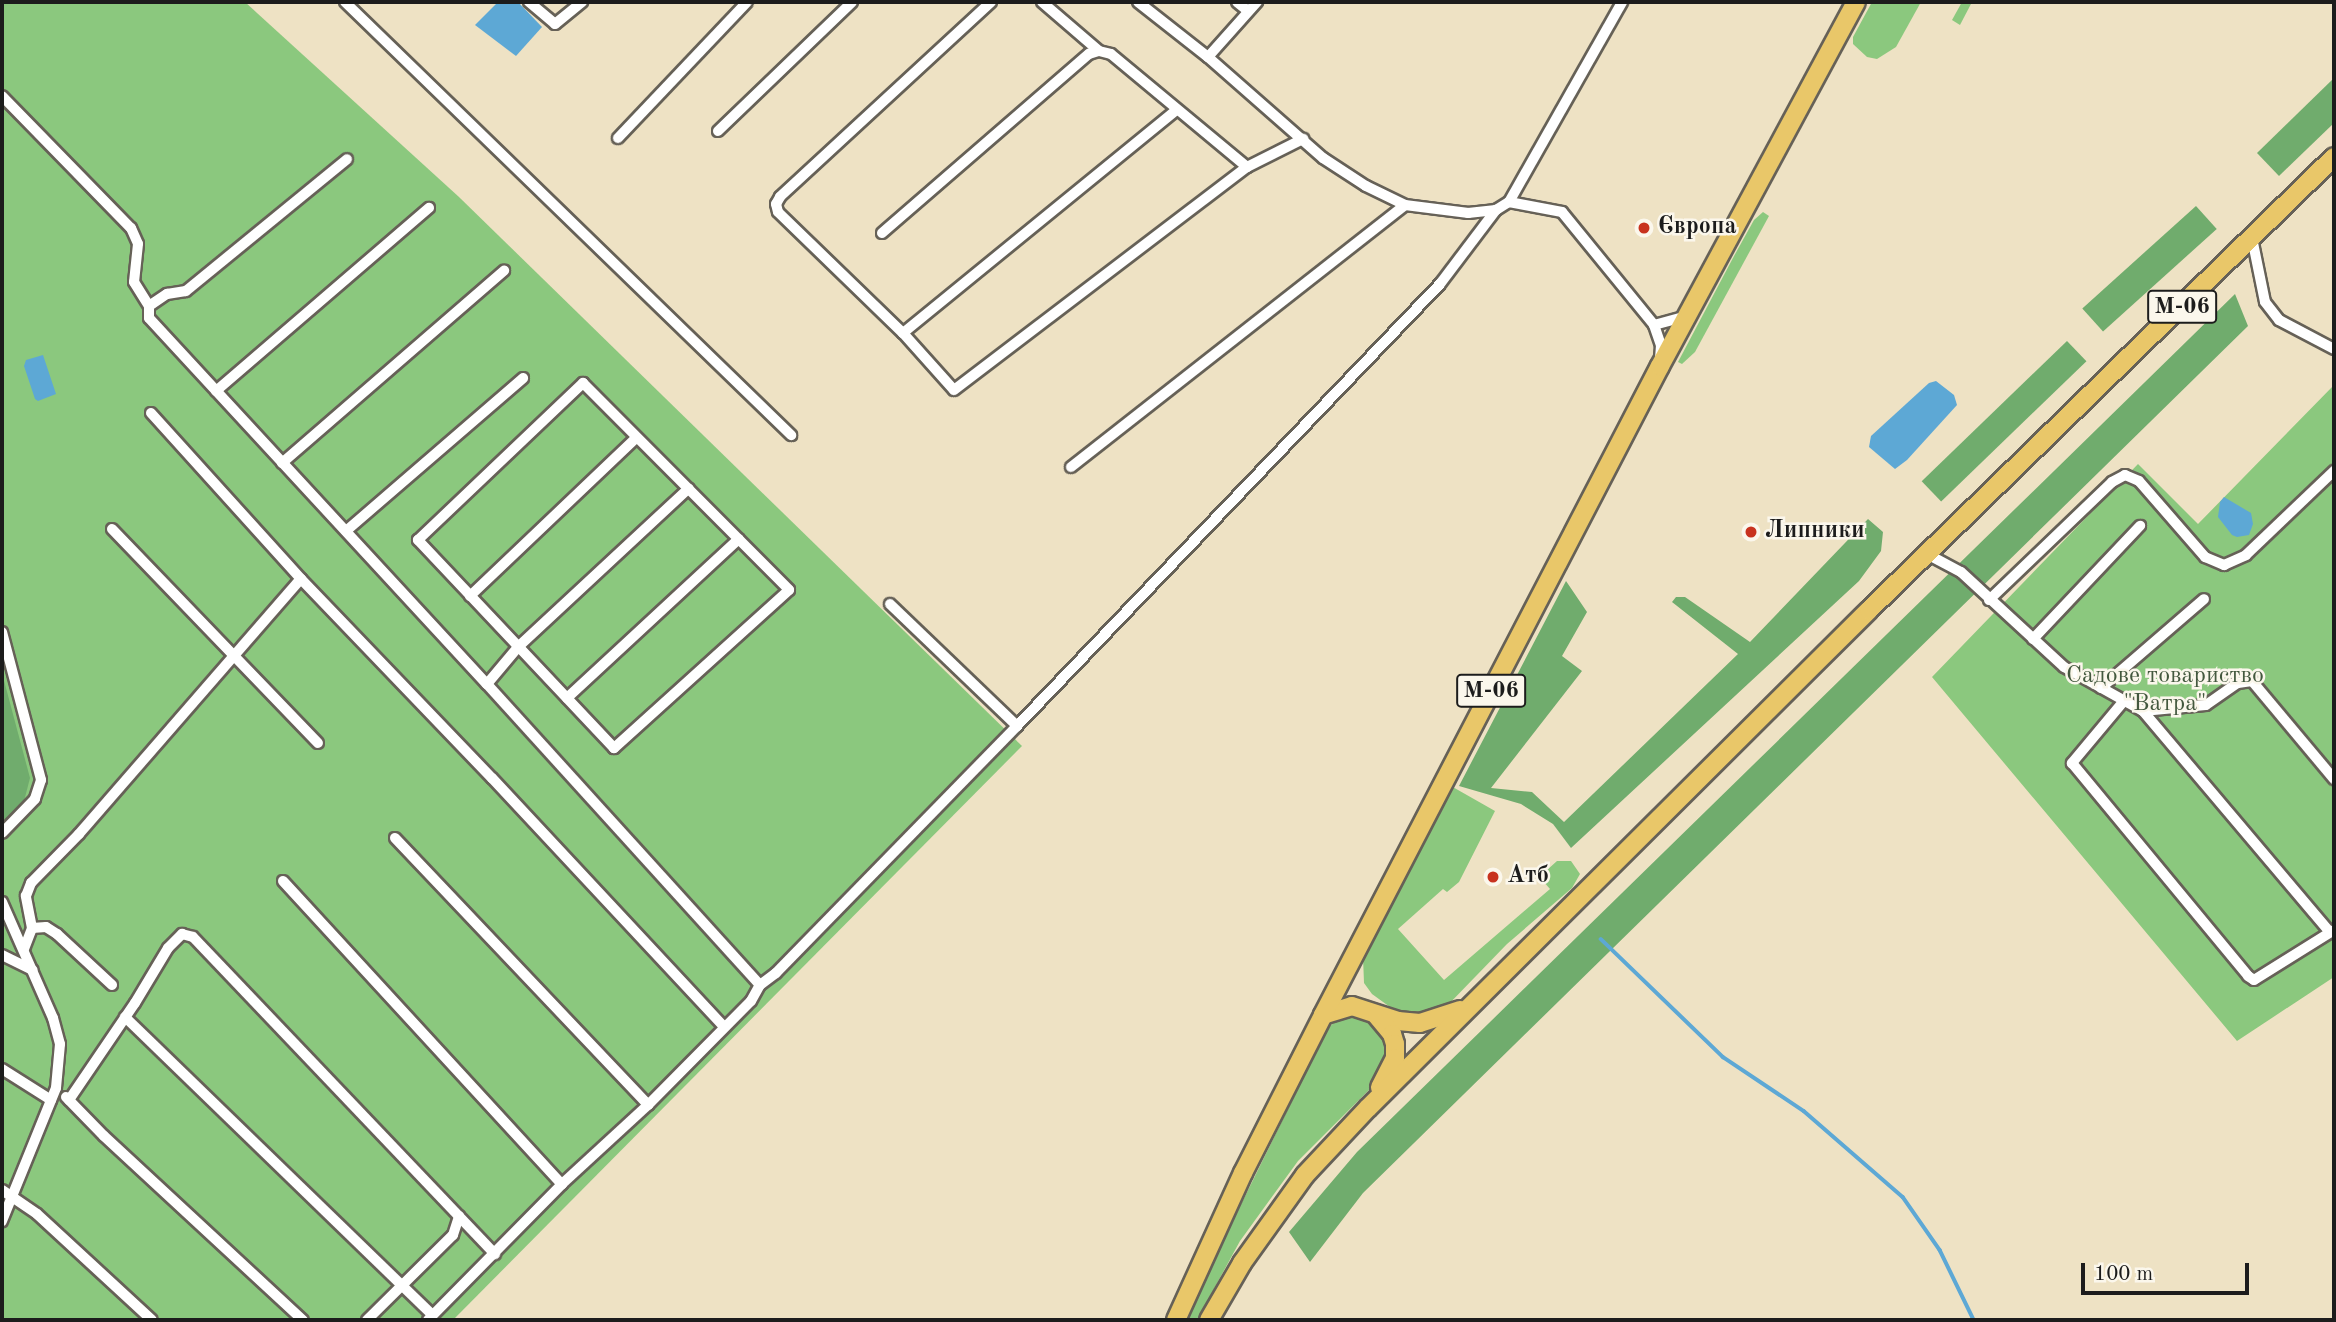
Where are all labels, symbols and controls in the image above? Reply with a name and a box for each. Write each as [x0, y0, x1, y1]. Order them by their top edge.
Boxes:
place label: Європа [1658, 214, 1737, 242]
marker: Європа [1636, 220, 1652, 236]
road number: М-06 [2147, 288, 2217, 326]
place label: Липники [1765, 518, 1865, 546]
marker: Липники [1743, 524, 1759, 540]
park label: Садове товариство "Ватра" [2066, 663, 2264, 719]
road number: М-06 [1456, 671, 1526, 710]
place label: Атб [1507, 863, 1549, 891]
marker: Атб [1485, 869, 1501, 885]
scale bar [2084, 1248, 2252, 1292]
text: 100 m [2094, 1264, 2153, 1285]

